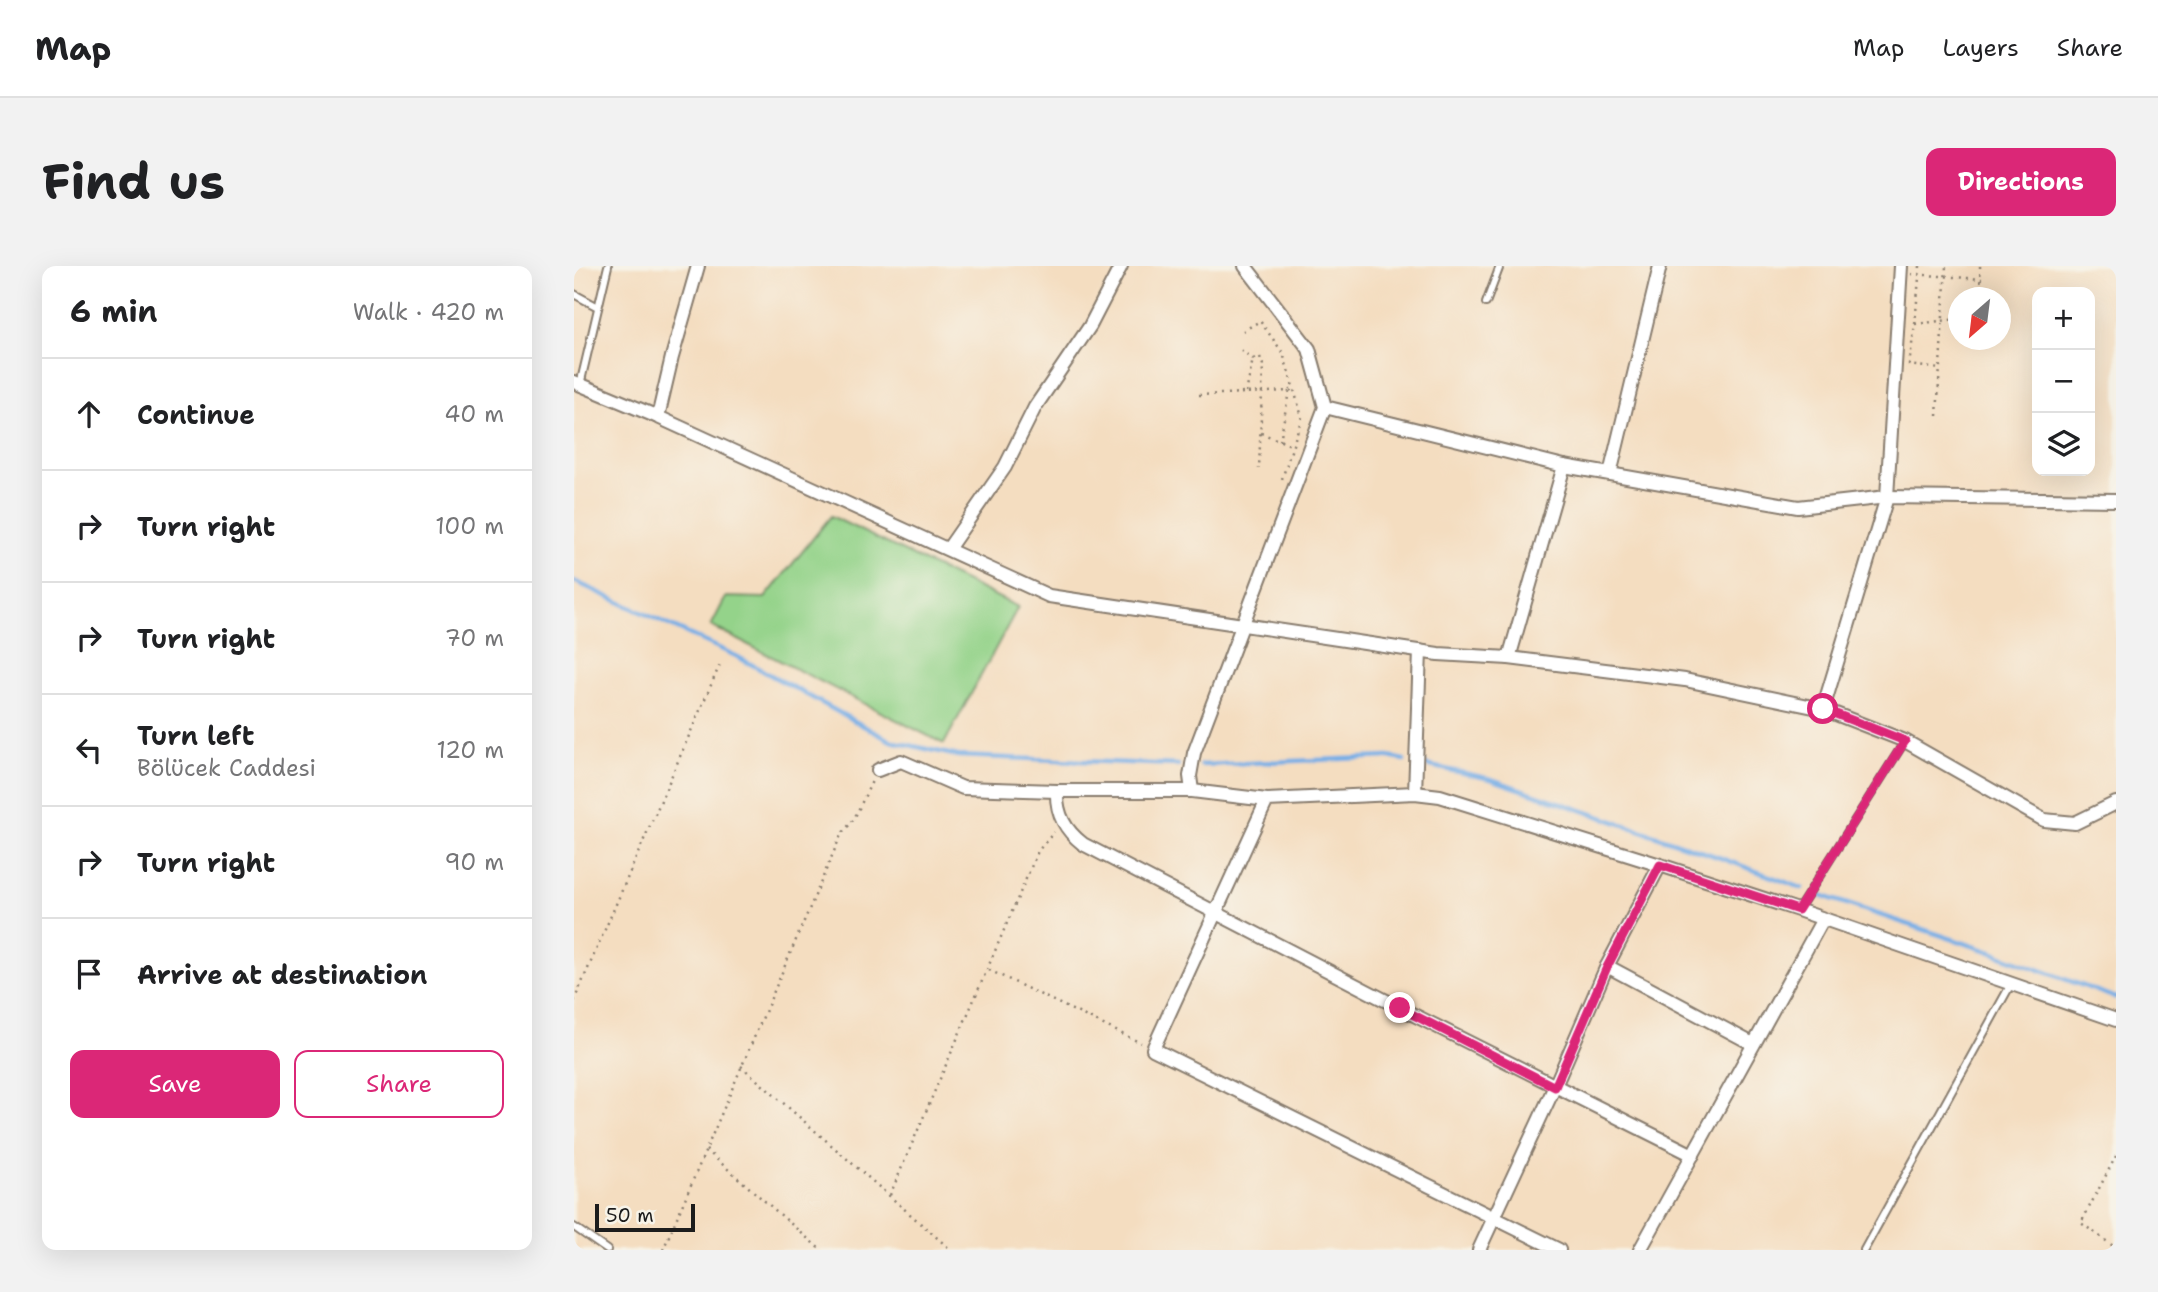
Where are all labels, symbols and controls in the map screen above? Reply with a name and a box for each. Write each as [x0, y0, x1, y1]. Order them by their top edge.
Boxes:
text: Map [35, 26, 111, 71]
text: Map [1853, 32, 1904, 64]
text: Layers [1942, 32, 2019, 64]
text: Share [2057, 32, 2123, 64]
button: Directions [1926, 148, 2116, 216]
text: Find us [42, 149, 225, 215]
north arrow [1948, 287, 2011, 350]
map controls [2032, 287, 2095, 476]
button: + [2032, 287, 2095, 350]
text: 6 min [70, 291, 157, 332]
text: Walk · 420 m [353, 297, 504, 327]
button: − [2032, 350, 2095, 413]
icon: ahead [70, 395, 108, 433]
text: Continue [137, 397, 255, 432]
text: 40 m [444, 399, 504, 429]
button: layers [2032, 413, 2095, 476]
icon: right [70, 507, 108, 545]
text: Turn right [137, 509, 275, 544]
text: 100 m [435, 511, 504, 541]
icon: right [70, 619, 108, 657]
text: Turn right [137, 621, 275, 656]
text: 70 m [445, 623, 504, 653]
route start [1807, 693, 1838, 724]
text: Turn left [137, 718, 254, 753]
icon: left [70, 731, 108, 769]
text: 120 m [436, 735, 504, 765]
text: Bölücek Caddesi [137, 753, 316, 783]
icon: right [70, 843, 108, 881]
text: Turn right [137, 845, 275, 880]
text: 90 m [444, 847, 504, 877]
icon: arrive [70, 955, 108, 993]
text: Arrive at destination [137, 957, 427, 992]
route end [1384, 992, 1415, 1023]
button: Save [70, 1050, 280, 1118]
button: Share [294, 1050, 504, 1118]
scale bar [595, 1201, 695, 1233]
text: 50 m [606, 1203, 654, 1228]

